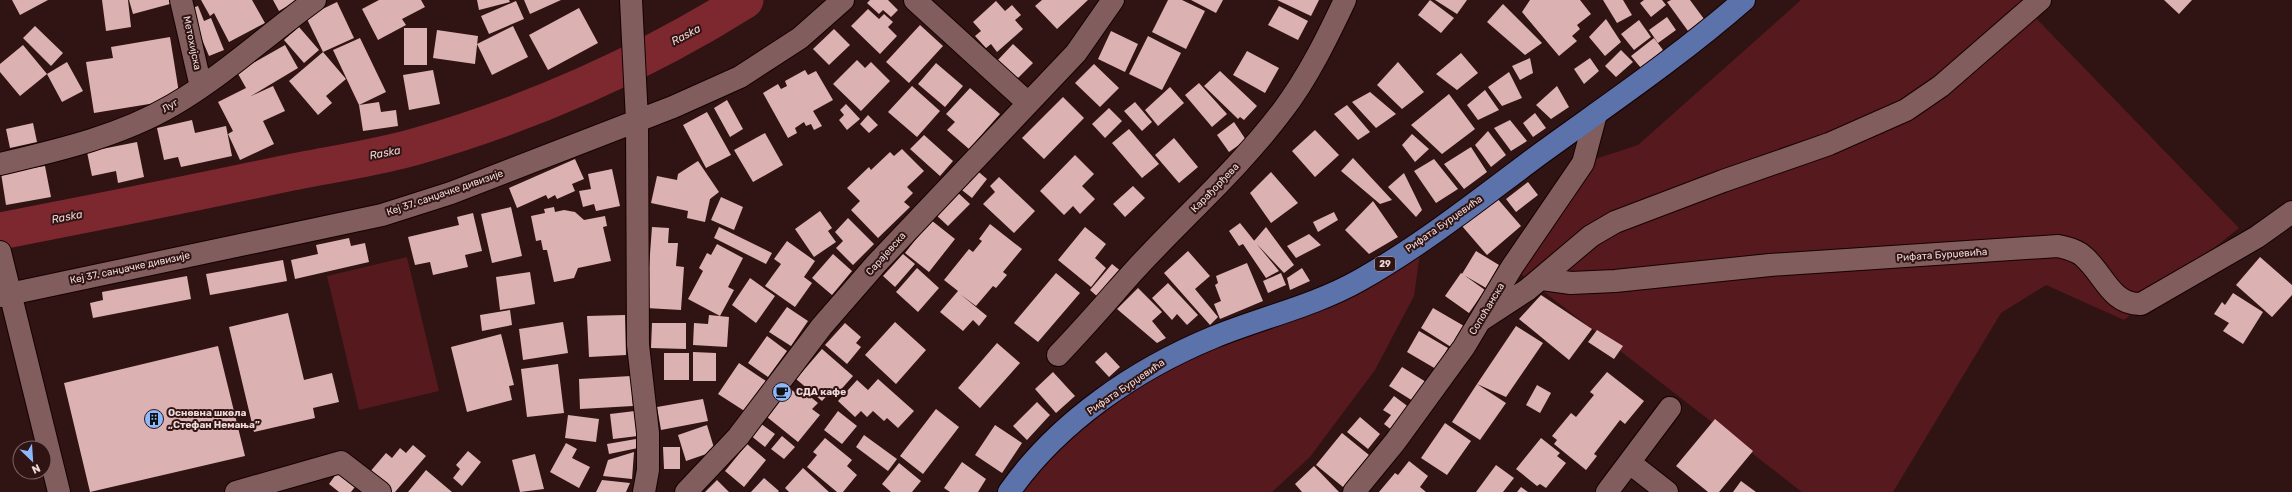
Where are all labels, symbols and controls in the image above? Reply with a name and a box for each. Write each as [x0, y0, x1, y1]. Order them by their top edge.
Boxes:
street label: Метохијска [180, 15, 204, 71]
water label: Raska [669, 22, 703, 48]
street label: Луг [160, 96, 181, 115]
water label: Raska [368, 144, 402, 162]
street label: Карађорђева [1189, 161, 1241, 215]
street label: Кеј 37. санџачке дивизије [385, 167, 505, 219]
street label: Рифата Бурџевића [1403, 193, 1485, 255]
water label: Raska [50, 208, 84, 226]
street label: Сарајевска [864, 230, 908, 278]
street label: Рифата Бурџевића [1896, 246, 1988, 264]
street label: Кеј 37. санџачке дивизије [69, 249, 192, 287]
road number: 29 [1375, 257, 1395, 271]
street label: Сопоћанска [1467, 281, 1507, 337]
street label: Рифата Бурџевића [1085, 357, 1167, 417]
cafe icon: СДА кафе [771, 381, 793, 403]
place label: СДА кафе [796, 386, 846, 398]
place label: Основна школа „Стефан Немања” [168, 407, 260, 431]
building icon: Основна школа „Стефан Немања” [143, 408, 165, 430]
north arrow [12, 440, 52, 480]
text: N [30, 461, 42, 476]

